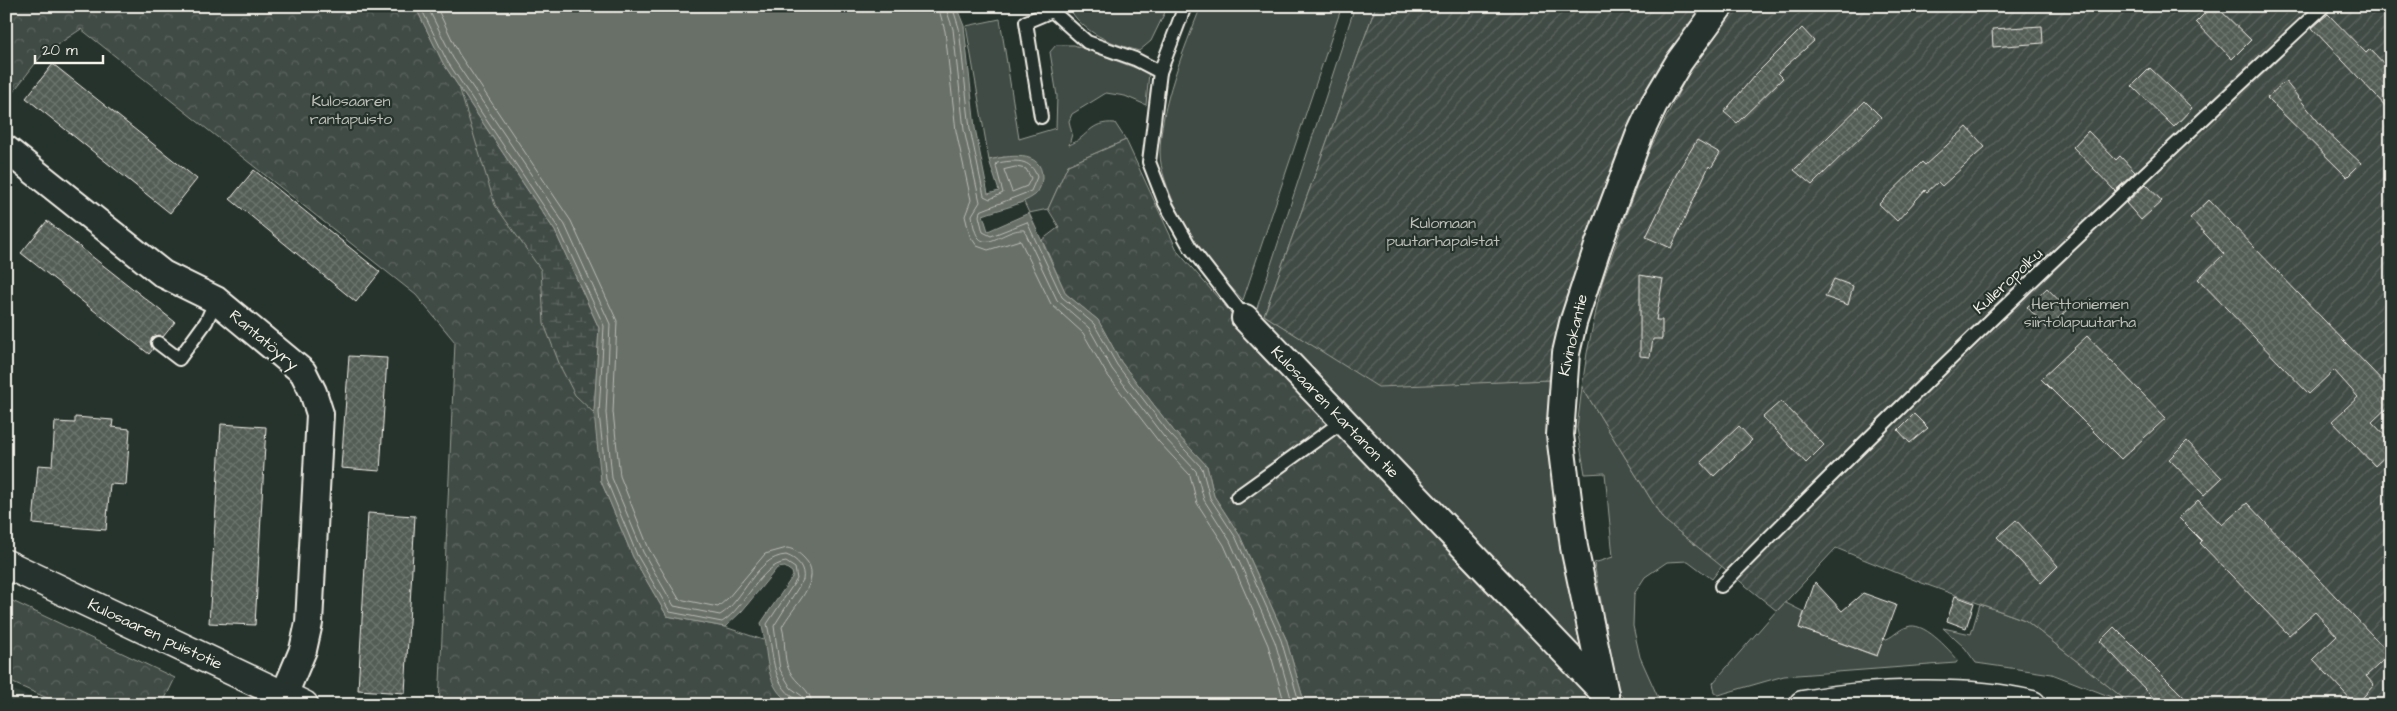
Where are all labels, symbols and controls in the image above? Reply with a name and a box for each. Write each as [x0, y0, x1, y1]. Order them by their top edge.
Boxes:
scale bar [35, 32, 102, 64]
text: 20 m [42, 40, 78, 61]
park label: Kulosaaren rantapuisto [310, 90, 392, 130]
park label: Kulomaan puutarhapalstat [1386, 212, 1500, 252]
street label: Kulleropolku [1968, 243, 2048, 319]
street label: Kivinokantie [1553, 292, 1593, 378]
park label: Herttoniemen siirtolapuutarha [2024, 293, 2136, 333]
street label: Rantatöyry [224, 305, 303, 376]
street label: Kulosaaren kartanon tie [1266, 341, 1404, 483]
street label: Kulosaaren puistotie [84, 593, 226, 675]

